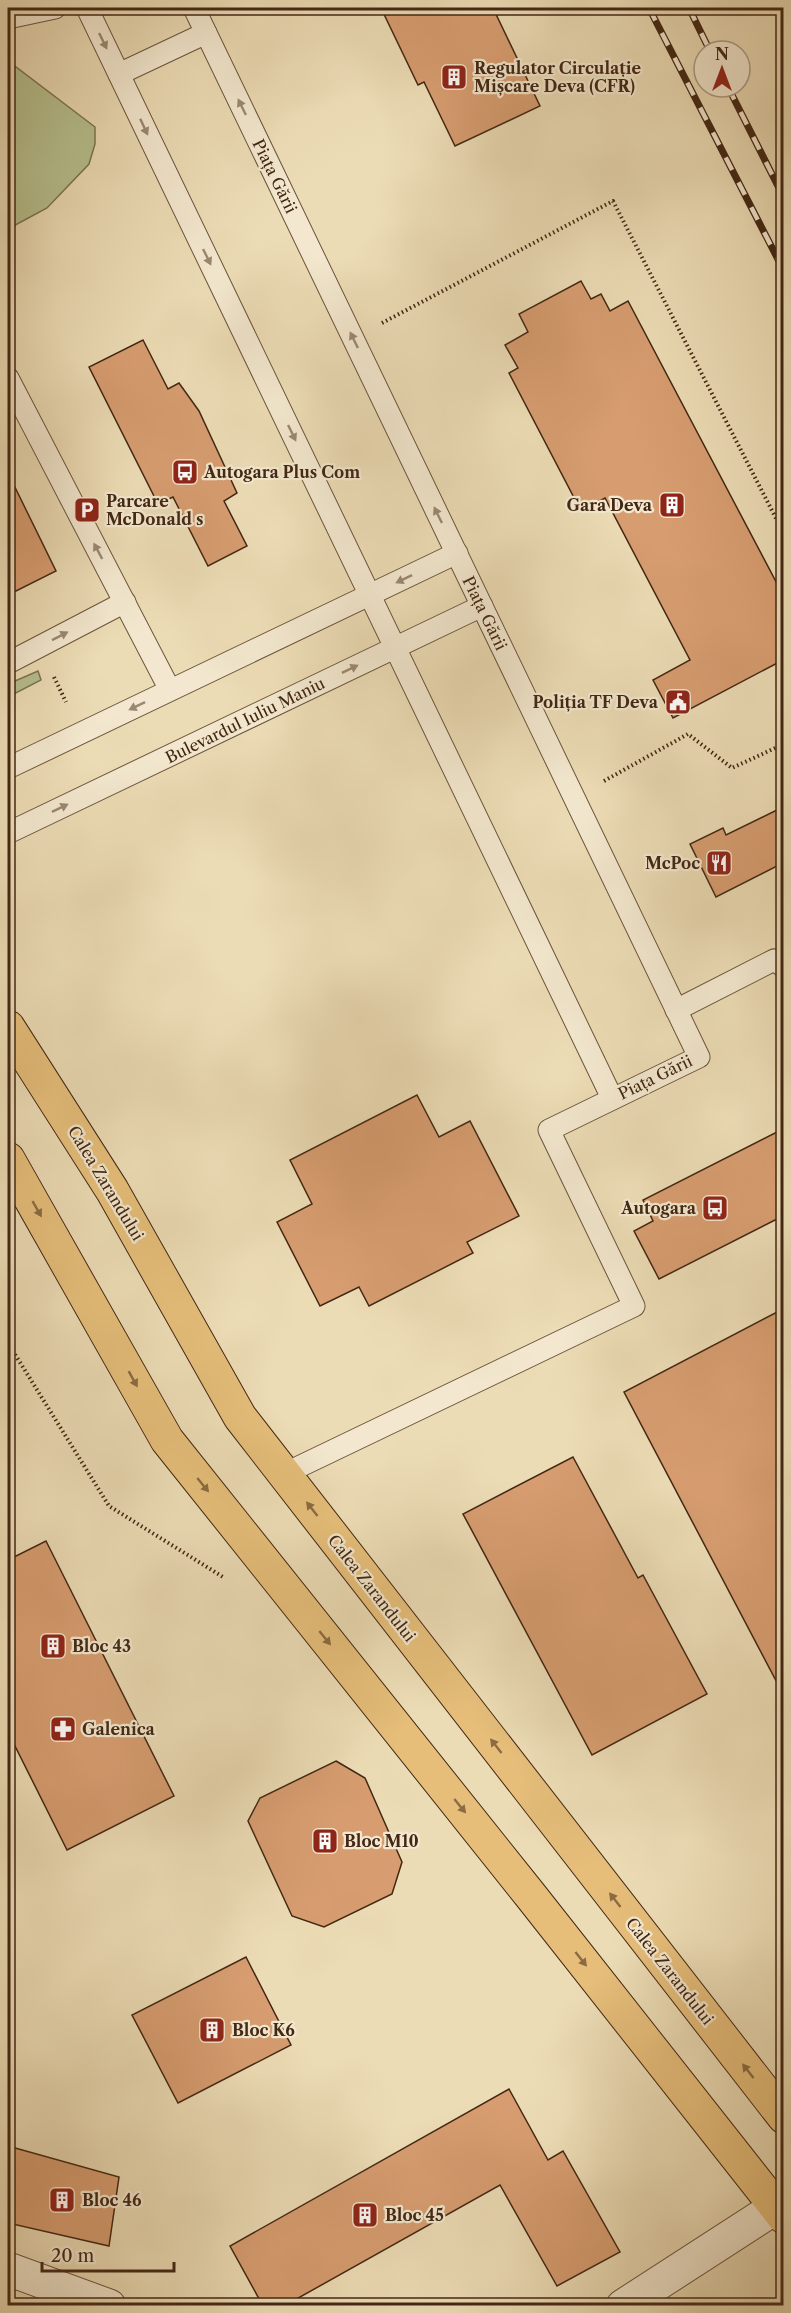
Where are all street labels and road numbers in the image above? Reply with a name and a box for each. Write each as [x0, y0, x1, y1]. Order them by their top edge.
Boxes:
street label: Piața Gării [249, 136, 302, 216]
street label: Piața Gării [459, 573, 512, 653]
street label: Bulevardul Iuliu Maniu [162, 673, 328, 767]
street label: Piața Gării [615, 1050, 695, 1103]
street label: Calea Zarandului [64, 1122, 148, 1244]
street label: Calea Zarandului [324, 1530, 420, 1646]
street label: Calea Zarandului [622, 1913, 718, 2029]

